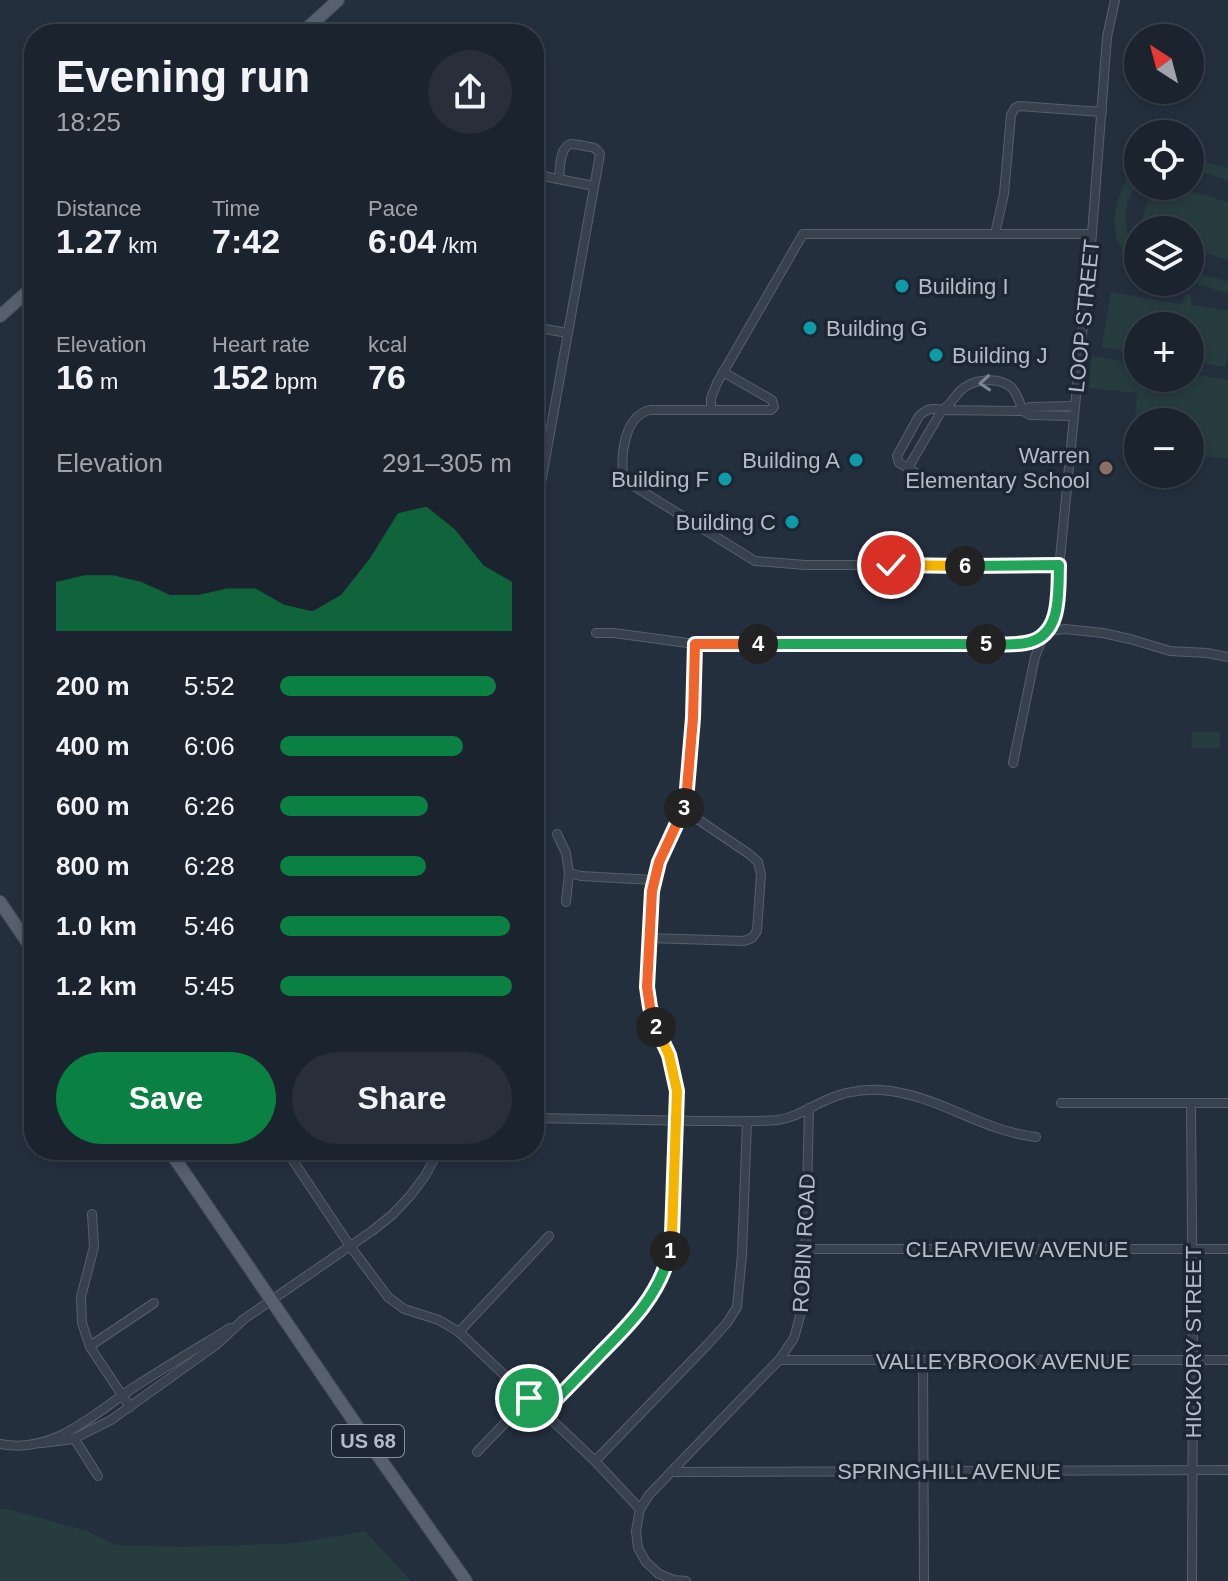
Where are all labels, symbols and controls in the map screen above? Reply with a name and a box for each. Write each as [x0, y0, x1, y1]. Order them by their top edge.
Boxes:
north arrow [1124, 24, 1204, 104]
map controls [1124, 24, 1204, 488]
button: share [428, 50, 512, 134]
text: Evening run [56, 52, 310, 101]
text: 18:25 [56, 107, 121, 137]
button: locate [1124, 120, 1204, 200]
text: Distance [56, 196, 142, 221]
text: Time [212, 196, 260, 221]
text: Pace [368, 196, 418, 221]
button: layers [1124, 216, 1204, 296]
text: 1.27 [56, 222, 122, 260]
text: 7:42 [212, 222, 280, 260]
text: 6:04 [368, 222, 436, 260]
text: km [122, 233, 158, 258]
text: /km [436, 233, 478, 258]
street label: LOOP STREET [1064, 238, 1104, 394]
place label: Building I [918, 274, 1009, 299]
marker: Building I [893, 277, 911, 295]
button: + [1124, 312, 1204, 392]
place label: Building G [826, 316, 928, 341]
marker: Building G [801, 319, 819, 337]
text: Elevation [56, 332, 147, 357]
text: Heart rate [212, 332, 310, 357]
text: kcal [368, 332, 407, 357]
place label: Building J [952, 343, 1047, 368]
marker: Building J [927, 346, 945, 364]
text: 16 [56, 358, 94, 396]
text: 152 [212, 358, 269, 396]
text: 76 [368, 358, 406, 396]
text: m [94, 369, 118, 394]
text: bpm [269, 369, 318, 394]
one-way arrow [978, 374, 991, 391]
button: − [1124, 408, 1204, 488]
place label: Warren Elementary School [905, 443, 1090, 493]
text: Elevation [56, 448, 163, 478]
text: 291–305 m [382, 448, 512, 478]
place label: Building A [742, 448, 840, 473]
marker: Building A [847, 451, 865, 469]
marker: Warren Elementary School [1097, 459, 1115, 477]
place label: Building F [611, 467, 709, 492]
marker: Building F [716, 470, 734, 488]
place label: Building C [676, 510, 776, 535]
marker: Building C [783, 513, 801, 531]
pin [857, 531, 925, 599]
icon: check [869, 543, 913, 587]
pin: 6 [945, 546, 985, 586]
text: 6 [959, 553, 971, 578]
pin: 4 [738, 624, 778, 664]
pin: 5 [966, 624, 1006, 664]
text: 4 [752, 631, 764, 656]
text: 5 [980, 631, 992, 656]
text: 200 m [56, 671, 130, 701]
text: 5:52 [184, 671, 235, 701]
text: 400 m [56, 731, 130, 761]
text: 6:06 [184, 731, 235, 761]
pin: 3 [664, 788, 704, 828]
text: 600 m [56, 791, 130, 821]
text: 6:26 [184, 791, 235, 821]
text: 3 [678, 795, 690, 820]
text: 800 m [56, 851, 130, 881]
text: 6:28 [184, 851, 235, 881]
text: 1.0 km [56, 911, 137, 941]
text: 5:46 [184, 911, 235, 941]
text: 1.2 km [56, 971, 137, 1001]
text: 5:45 [184, 971, 235, 1001]
pin: 2 [636, 1007, 676, 1047]
text: 2 [650, 1014, 662, 1039]
button: Save [56, 1052, 276, 1144]
button: Share [292, 1052, 512, 1144]
street label: ROBIN ROAD [788, 1173, 820, 1313]
pin: 1 [650, 1231, 690, 1271]
street label: CLEARVIEW AVENUE [906, 1237, 1128, 1262]
text: 1 [664, 1238, 676, 1263]
street label: HICKORY STREET [1181, 1246, 1206, 1438]
street label: VALLEYBROOK AVENUE [876, 1349, 1130, 1374]
pin [495, 1364, 563, 1432]
icon: arrive [507, 1376, 551, 1420]
road number: US 68 [332, 1425, 404, 1457]
street label: SPRINGHILL AVENUE [837, 1459, 1061, 1484]

